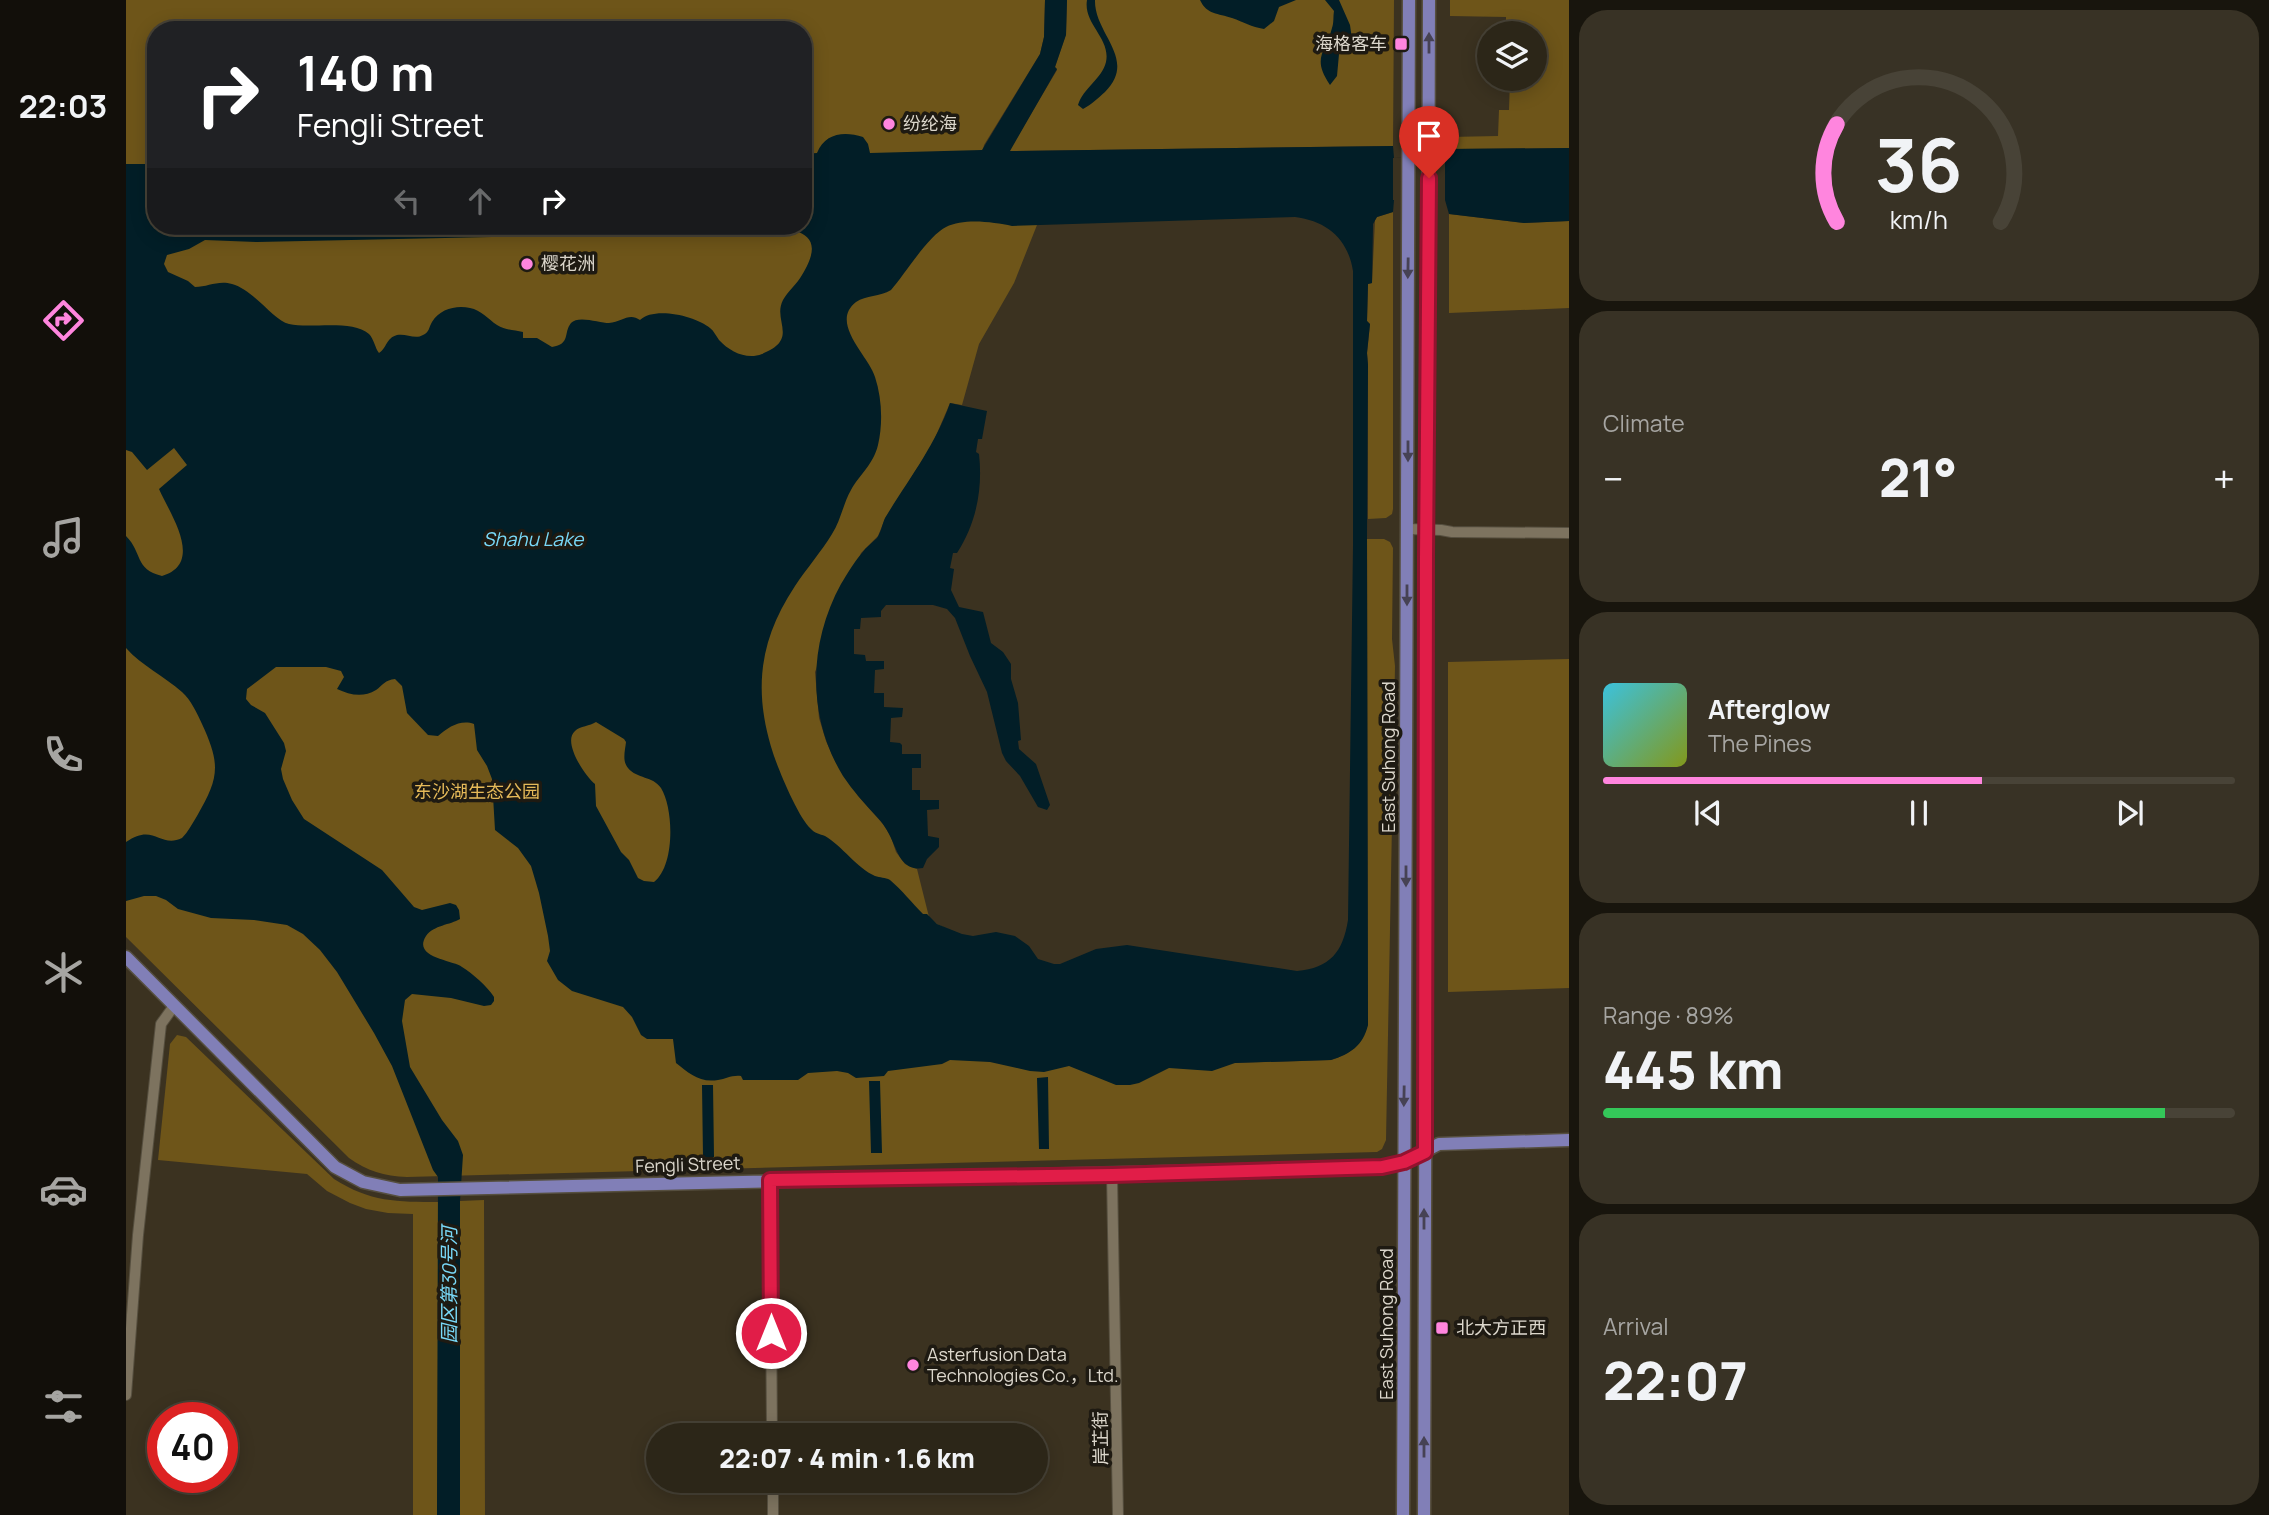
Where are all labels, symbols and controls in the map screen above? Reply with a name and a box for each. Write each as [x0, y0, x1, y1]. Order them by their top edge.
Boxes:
map controls [1477, 21, 1547, 91]
button: layers [1477, 21, 1547, 91]
place label: 海格客车 [1315, 31, 1387, 55]
one-way arrow [1423, 32, 1435, 54]
marker: 海格客车 [1393, 36, 1409, 52]
text: 140 m [297, 39, 434, 106]
icon: right [182, 49, 273, 140]
text: 22:03 [19, 84, 107, 128]
text: Fengli Street [297, 103, 484, 147]
pin [1399, 106, 1459, 178]
place label: 纷纶海 [903, 111, 957, 135]
text: 36 [1875, 114, 1963, 214]
marker: 纷纶海 [881, 116, 897, 132]
icon: arrive [1410, 117, 1448, 155]
icon: left [388, 182, 426, 220]
icon: ahead [461, 182, 499, 220]
icon: right [534, 182, 572, 220]
text: km/h [1890, 201, 1948, 236]
place label: 樱花洲 [541, 251, 595, 275]
marker: 樱花洲 [519, 256, 535, 272]
one-way arrow [1402, 258, 1414, 280]
icon: directions [39, 296, 88, 345]
text: Climate [1603, 407, 1685, 439]
one-way arrow [1402, 441, 1414, 463]
text: 21° [1879, 442, 1958, 513]
text: − [1603, 452, 1624, 504]
text: + [2213, 452, 2235, 504]
icon: music [39, 513, 88, 562]
water label: Shahu Lake [483, 526, 585, 552]
one-way arrow [1401, 584, 1413, 606]
street label: East Suhong Road [1376, 681, 1400, 833]
text: Afterglow [1708, 691, 1830, 727]
text: The Pines [1708, 727, 1812, 759]
icon: phone [39, 730, 88, 779]
park label: 东沙湖生态公园 [414, 779, 540, 803]
icon: previous [1689, 794, 1727, 832]
icon: pause [1900, 794, 1938, 832]
icon: next [2111, 794, 2149, 832]
one-way arrow [1400, 865, 1412, 887]
icon: climate [39, 948, 88, 997]
text: Range · 89% [1603, 999, 1734, 1031]
text: 445 km [1603, 1034, 1783, 1105]
one-way arrow [1398, 1085, 1410, 1107]
street label: Fengli Street [635, 1150, 741, 1178]
icon: car [39, 1165, 88, 1214]
one-way arrow [1418, 1208, 1430, 1230]
water label: 园区第30号河 [436, 1222, 462, 1344]
street label: East Suhong Road [1374, 1248, 1398, 1400]
position arrow [734, 1296, 808, 1370]
text: Arrival [1603, 1310, 1669, 1342]
place label: 北大方正西 [1456, 1315, 1546, 1339]
marker: 北大方正西 [1434, 1320, 1450, 1336]
place label: Asterfusion Data Technologies Co.，Ltd. [927, 1342, 1119, 1387]
text: 22:07 [1603, 1345, 1748, 1416]
marker: Asterfusion Data Technologies Co.，Ltd. [905, 1357, 921, 1373]
icon: filters [39, 1382, 88, 1431]
speed limit sign: 40 [147, 1402, 238, 1493]
street label: 岸芷街 [1088, 1411, 1112, 1465]
one-way arrow [1418, 1436, 1430, 1458]
text: 22:07 · 4 min · 1.6 km [719, 1440, 975, 1476]

